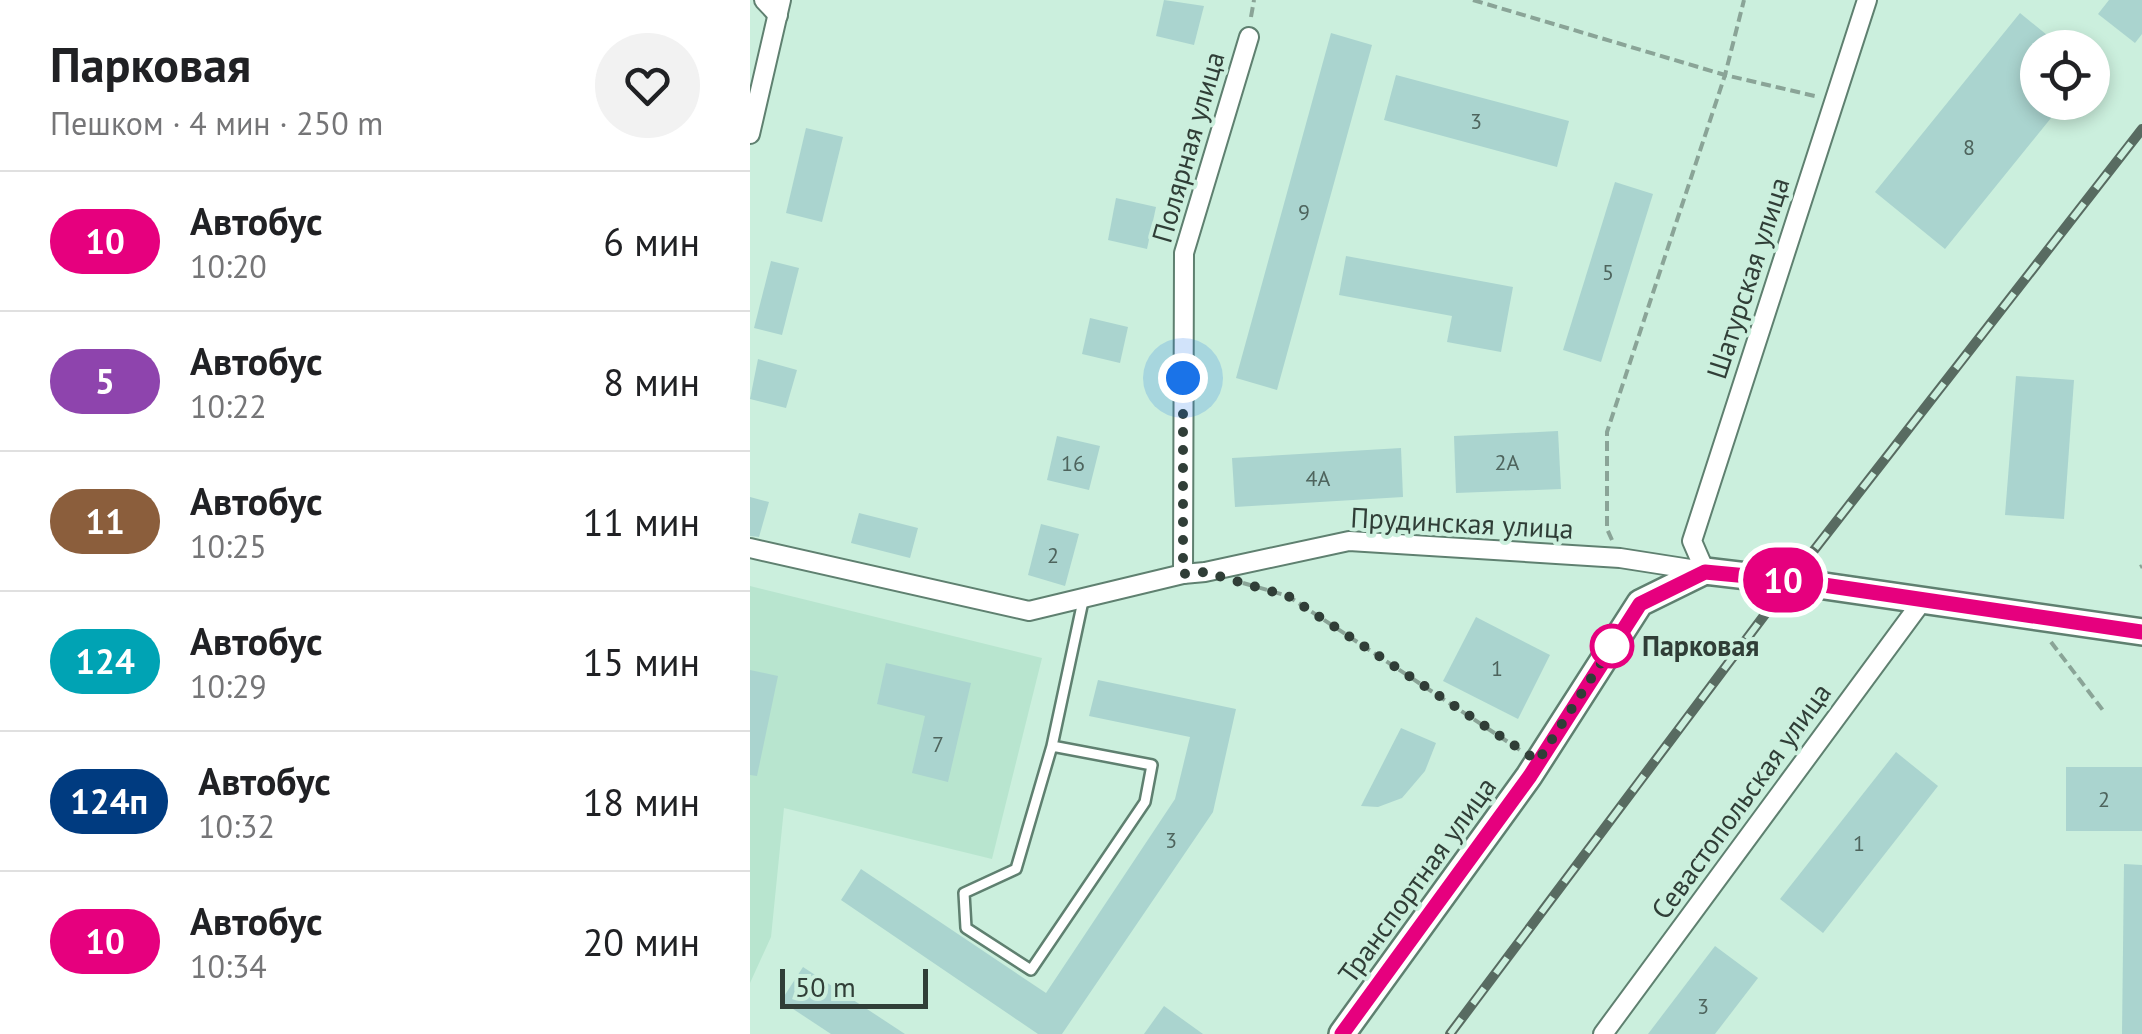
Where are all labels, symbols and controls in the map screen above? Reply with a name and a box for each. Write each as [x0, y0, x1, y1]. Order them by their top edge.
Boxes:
map controls [2020, 30, 2110, 120]
button: locate [2020, 30, 2110, 120]
text: Парковая [50, 33, 251, 95]
button: heart [595, 33, 700, 138]
street label: Полярная улица [1143, 47, 1232, 247]
text: Пешком · 4 мин · 250 m [50, 102, 383, 144]
house number: 3 [1470, 107, 1482, 135]
house number: 8 [1963, 133, 1975, 161]
street label: Шатурская улица [1698, 172, 1798, 383]
text: Автобус [190, 196, 323, 245]
house number: 9 [1298, 198, 1310, 226]
text: 6 мин [603, 217, 700, 266]
text: 10 [85, 218, 125, 264]
text: 10:20 [190, 245, 267, 287]
house number: 5 [1602, 258, 1614, 286]
text: Автобус [190, 336, 323, 385]
your location [1158, 353, 1208, 403]
text: 8 мин [603, 357, 700, 406]
text: 5 [95, 358, 115, 404]
text: 10:22 [190, 385, 267, 427]
house number: 2А [1495, 448, 1520, 476]
house number: 16 [1061, 449, 1085, 477]
house number: 4А [1306, 464, 1331, 492]
text: Автобус [190, 476, 323, 525]
text: 11 мин [583, 497, 700, 546]
text: 11 [85, 498, 125, 544]
street label: Прудинская улица [1350, 498, 1575, 547]
text: 10:25 [190, 525, 267, 567]
house number: 2 [1047, 541, 1059, 569]
line badge: 10 [1738, 548, 1828, 612]
text: 10 [1763, 557, 1803, 603]
text: Автобус [190, 616, 323, 665]
marker: Парковая [1591, 625, 1633, 667]
place label: Парковая [1642, 627, 1759, 664]
text: 15 мин [583, 637, 700, 686]
text: 124 [75, 638, 135, 684]
house number: 1 [1491, 654, 1503, 682]
text: 10:29 [190, 665, 267, 707]
street label: Севастопольская улица [1642, 675, 1839, 926]
house number: 7 [932, 730, 944, 758]
text: Автобус [198, 756, 331, 805]
street label: Транспортная улица [1329, 769, 1504, 990]
text: 18 мин [583, 777, 700, 826]
text: 124п [70, 778, 148, 824]
house number: 2 [2098, 785, 2110, 813]
text: 10:32 [198, 805, 275, 847]
house number: 3 [1165, 826, 1177, 854]
house number: 1 [1853, 829, 1865, 857]
text: Автобус [190, 896, 323, 945]
text: 20 мин [583, 917, 700, 966]
text: 10 [85, 918, 125, 964]
text: 10:34 [190, 945, 267, 987]
scale bar [780, 964, 928, 1008]
text: 50 m [795, 968, 856, 1005]
house number: 3 [1697, 992, 1709, 1020]

